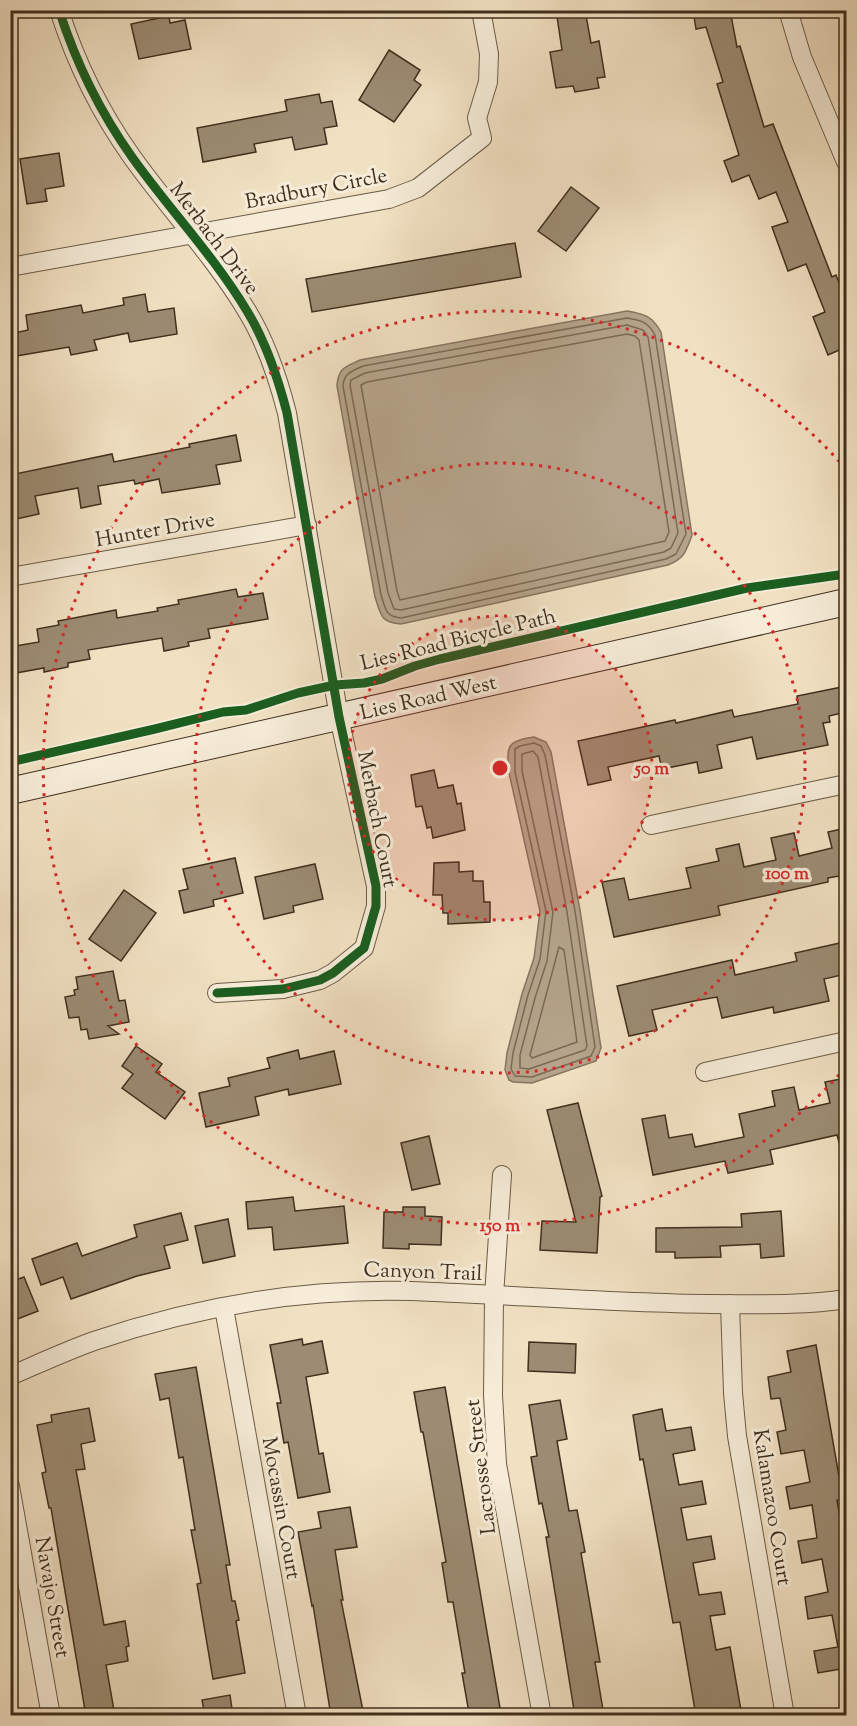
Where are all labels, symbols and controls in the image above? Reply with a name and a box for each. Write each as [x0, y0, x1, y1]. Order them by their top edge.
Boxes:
street label: Bradbury Circle [243, 161, 390, 218]
street label: Merbach Drive [161, 177, 266, 302]
street label: Hunter Drive [93, 506, 217, 556]
street label: Lies Road Bicycle Path [358, 602, 559, 680]
street label: Lies Road West [357, 669, 500, 729]
street label: Merbach Court [348, 749, 404, 890]
text: 50 m [633, 757, 669, 783]
centre of rings [490, 758, 510, 778]
text: 100 m [765, 862, 809, 888]
text: 150 m [480, 1214, 520, 1240]
street label: Canyon Trail [363, 1256, 483, 1290]
street label: Lacrosse Street [459, 1397, 505, 1536]
street label: Kalamazoo Court [744, 1427, 798, 1588]
street label: Mocassin Court [253, 1435, 307, 1582]
street label: Navajo Street [26, 1534, 76, 1660]

